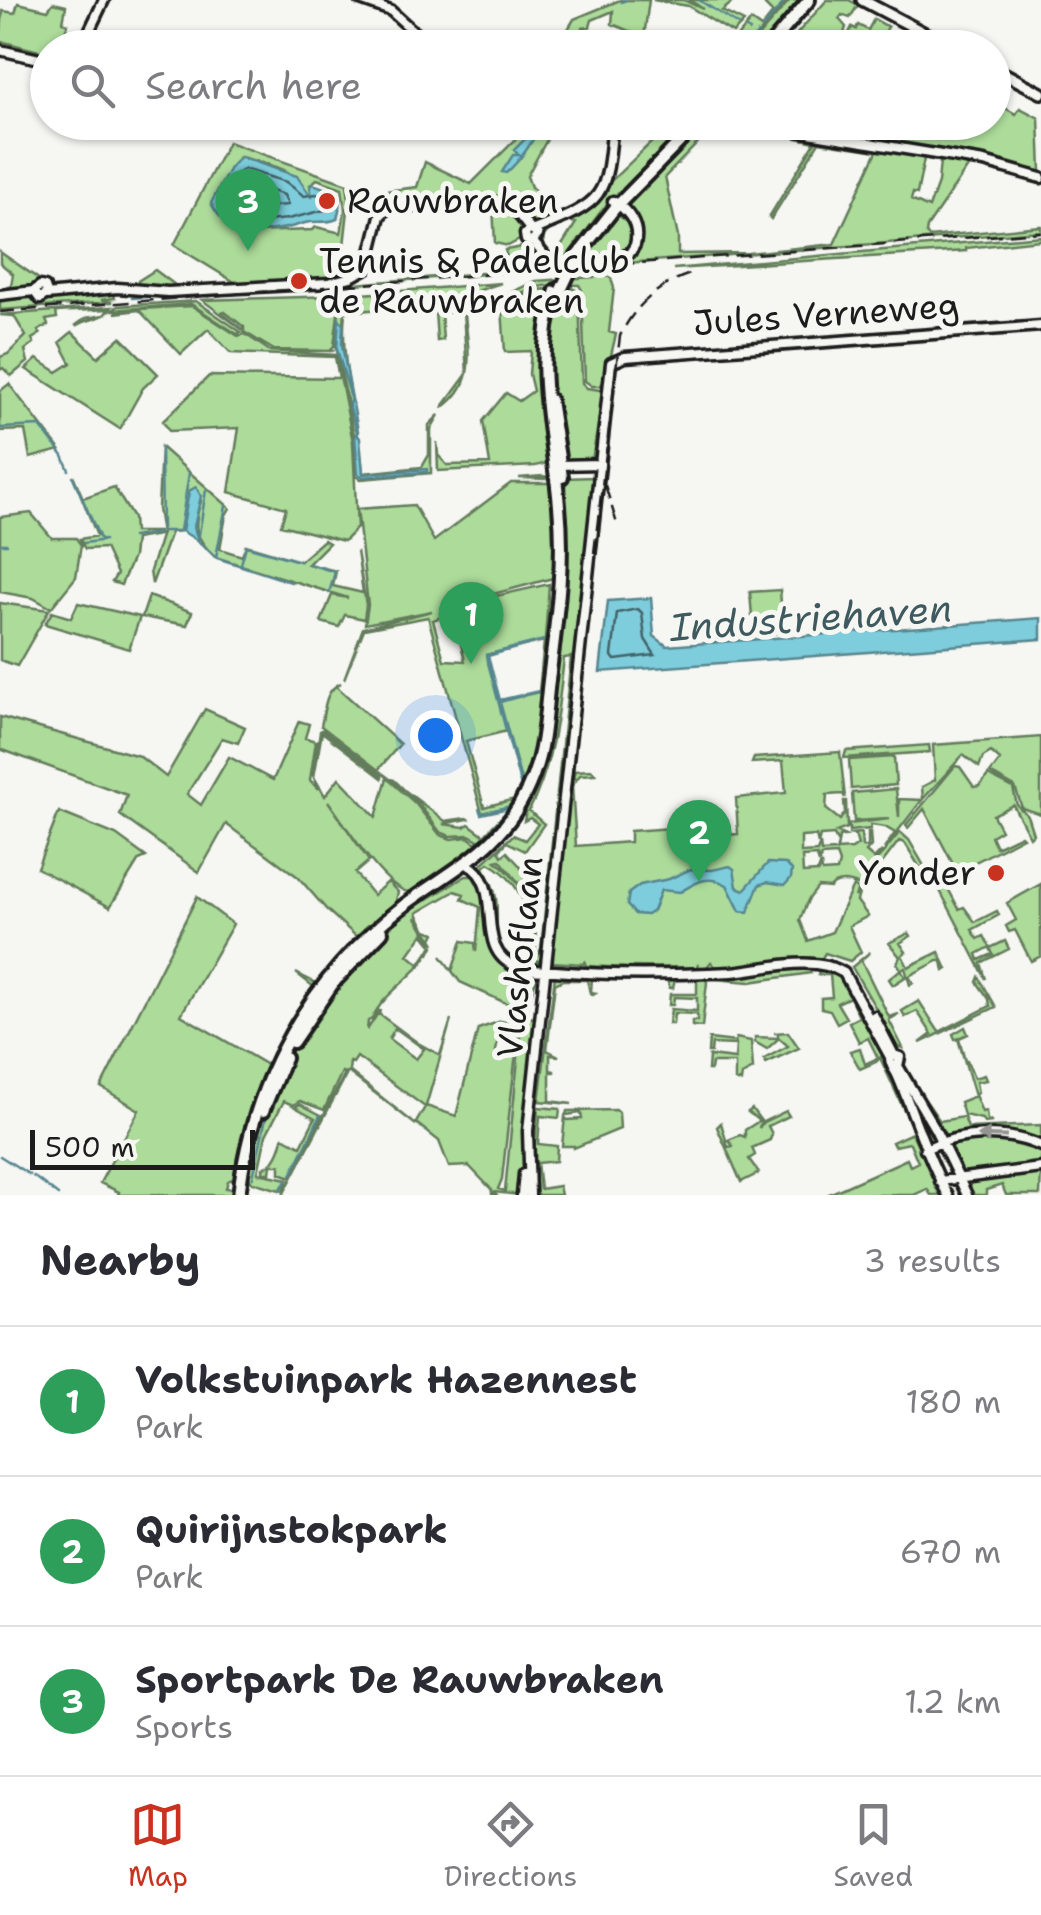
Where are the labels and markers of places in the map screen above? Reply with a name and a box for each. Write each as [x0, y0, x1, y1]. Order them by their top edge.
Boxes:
pin: 3 [216, 168, 280, 251]
place label: Rauwbraken [347, 177, 558, 224]
marker: Rauwbraken [316, 190, 338, 212]
place label: Tennis & Padelclub de Rauwbraken [319, 237, 630, 324]
marker: Tennis & Padelclub de Rauwbraken [288, 270, 310, 292]
pin: 1 [438, 582, 504, 664]
pin: 2 [666, 800, 732, 882]
place label: Yonder [858, 849, 976, 896]
marker: Yonder [985, 862, 1007, 884]

